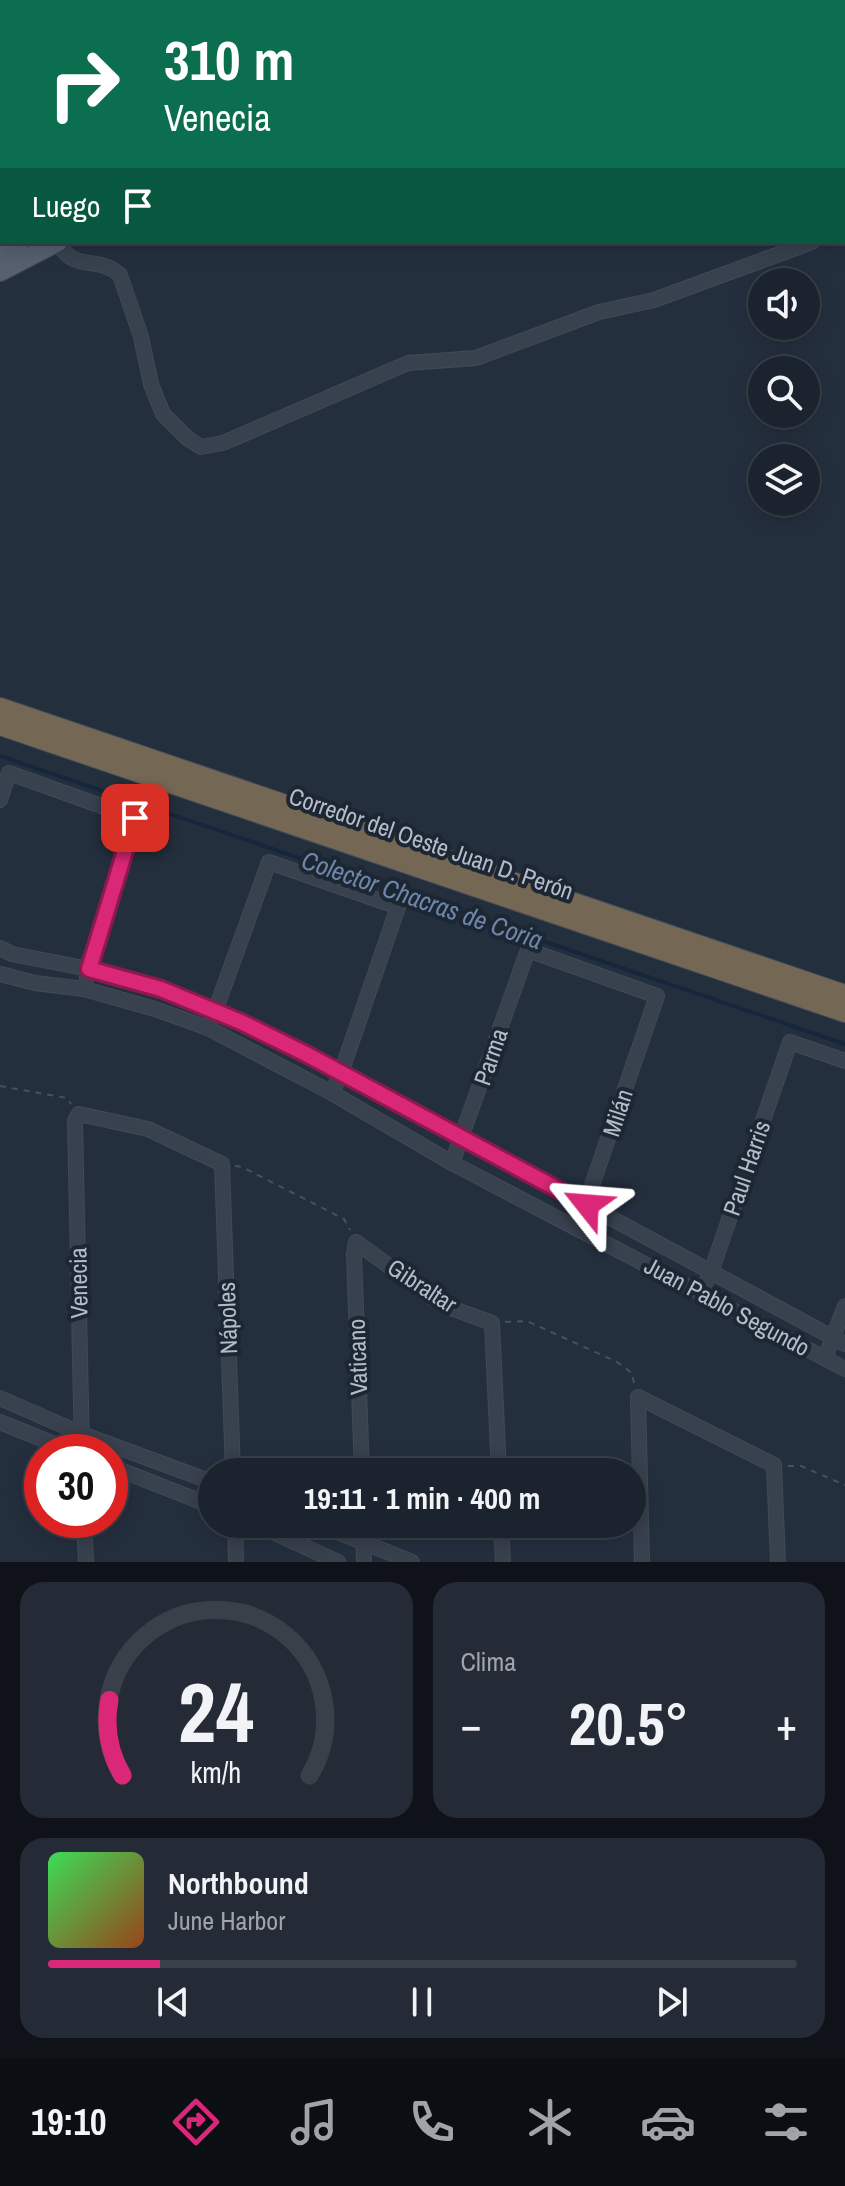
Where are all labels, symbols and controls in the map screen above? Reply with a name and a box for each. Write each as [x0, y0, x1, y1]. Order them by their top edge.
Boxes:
text: 310 m [164, 22, 294, 97]
icon: right [32, 32, 136, 136]
text: Venecia [164, 94, 271, 142]
icon: arrive [116, 184, 160, 228]
text: Luego [32, 186, 100, 226]
map controls [748, 268, 820, 516]
button: sound [748, 268, 820, 340]
button: search [748, 356, 820, 428]
button: layers [748, 444, 820, 516]
street label: Corredor del Oeste Juan D. Perón [285, 779, 578, 907]
pin [101, 784, 169, 852]
icon: arrive [113, 796, 157, 840]
water label: Colector Chacras de Coria [297, 842, 547, 957]
street label: Parma [465, 1024, 515, 1089]
street label: Milán [594, 1085, 640, 1141]
street label: Paul Harris [715, 1116, 777, 1219]
position arrow [545, 1163, 629, 1247]
street label: Venecia [61, 1247, 95, 1319]
street label: Juan Pablo Segundo [639, 1249, 816, 1363]
street label: Gibraltar [382, 1251, 464, 1320]
street label: Nápoles [210, 1281, 244, 1355]
street label: Vaticano [340, 1318, 374, 1396]
speed limit sign: 30 [24, 1434, 128, 1538]
text: 19:11 · 1 min · 400 m [304, 1478, 540, 1518]
text: Clima [461, 1644, 516, 1679]
text: 24 [178, 1656, 254, 1768]
text: 20.5° [569, 1683, 689, 1764]
text: − [461, 1694, 482, 1754]
text: + [776, 1694, 797, 1754]
text: km/h [191, 1753, 242, 1792]
text: Northbound [168, 1863, 309, 1903]
text: June Harbor [168, 1903, 285, 1938]
icon: previous [151, 1980, 195, 2024]
icon: pause [400, 1980, 444, 2024]
icon: next [650, 1980, 694, 2024]
icon: directions [168, 2094, 224, 2150]
icon: music [286, 2094, 342, 2150]
icon: phone [404, 2094, 460, 2150]
icon: climate [522, 2094, 578, 2150]
icon: car [640, 2094, 696, 2150]
icon: filters [758, 2094, 814, 2150]
text: 19:10 [31, 2098, 106, 2146]

